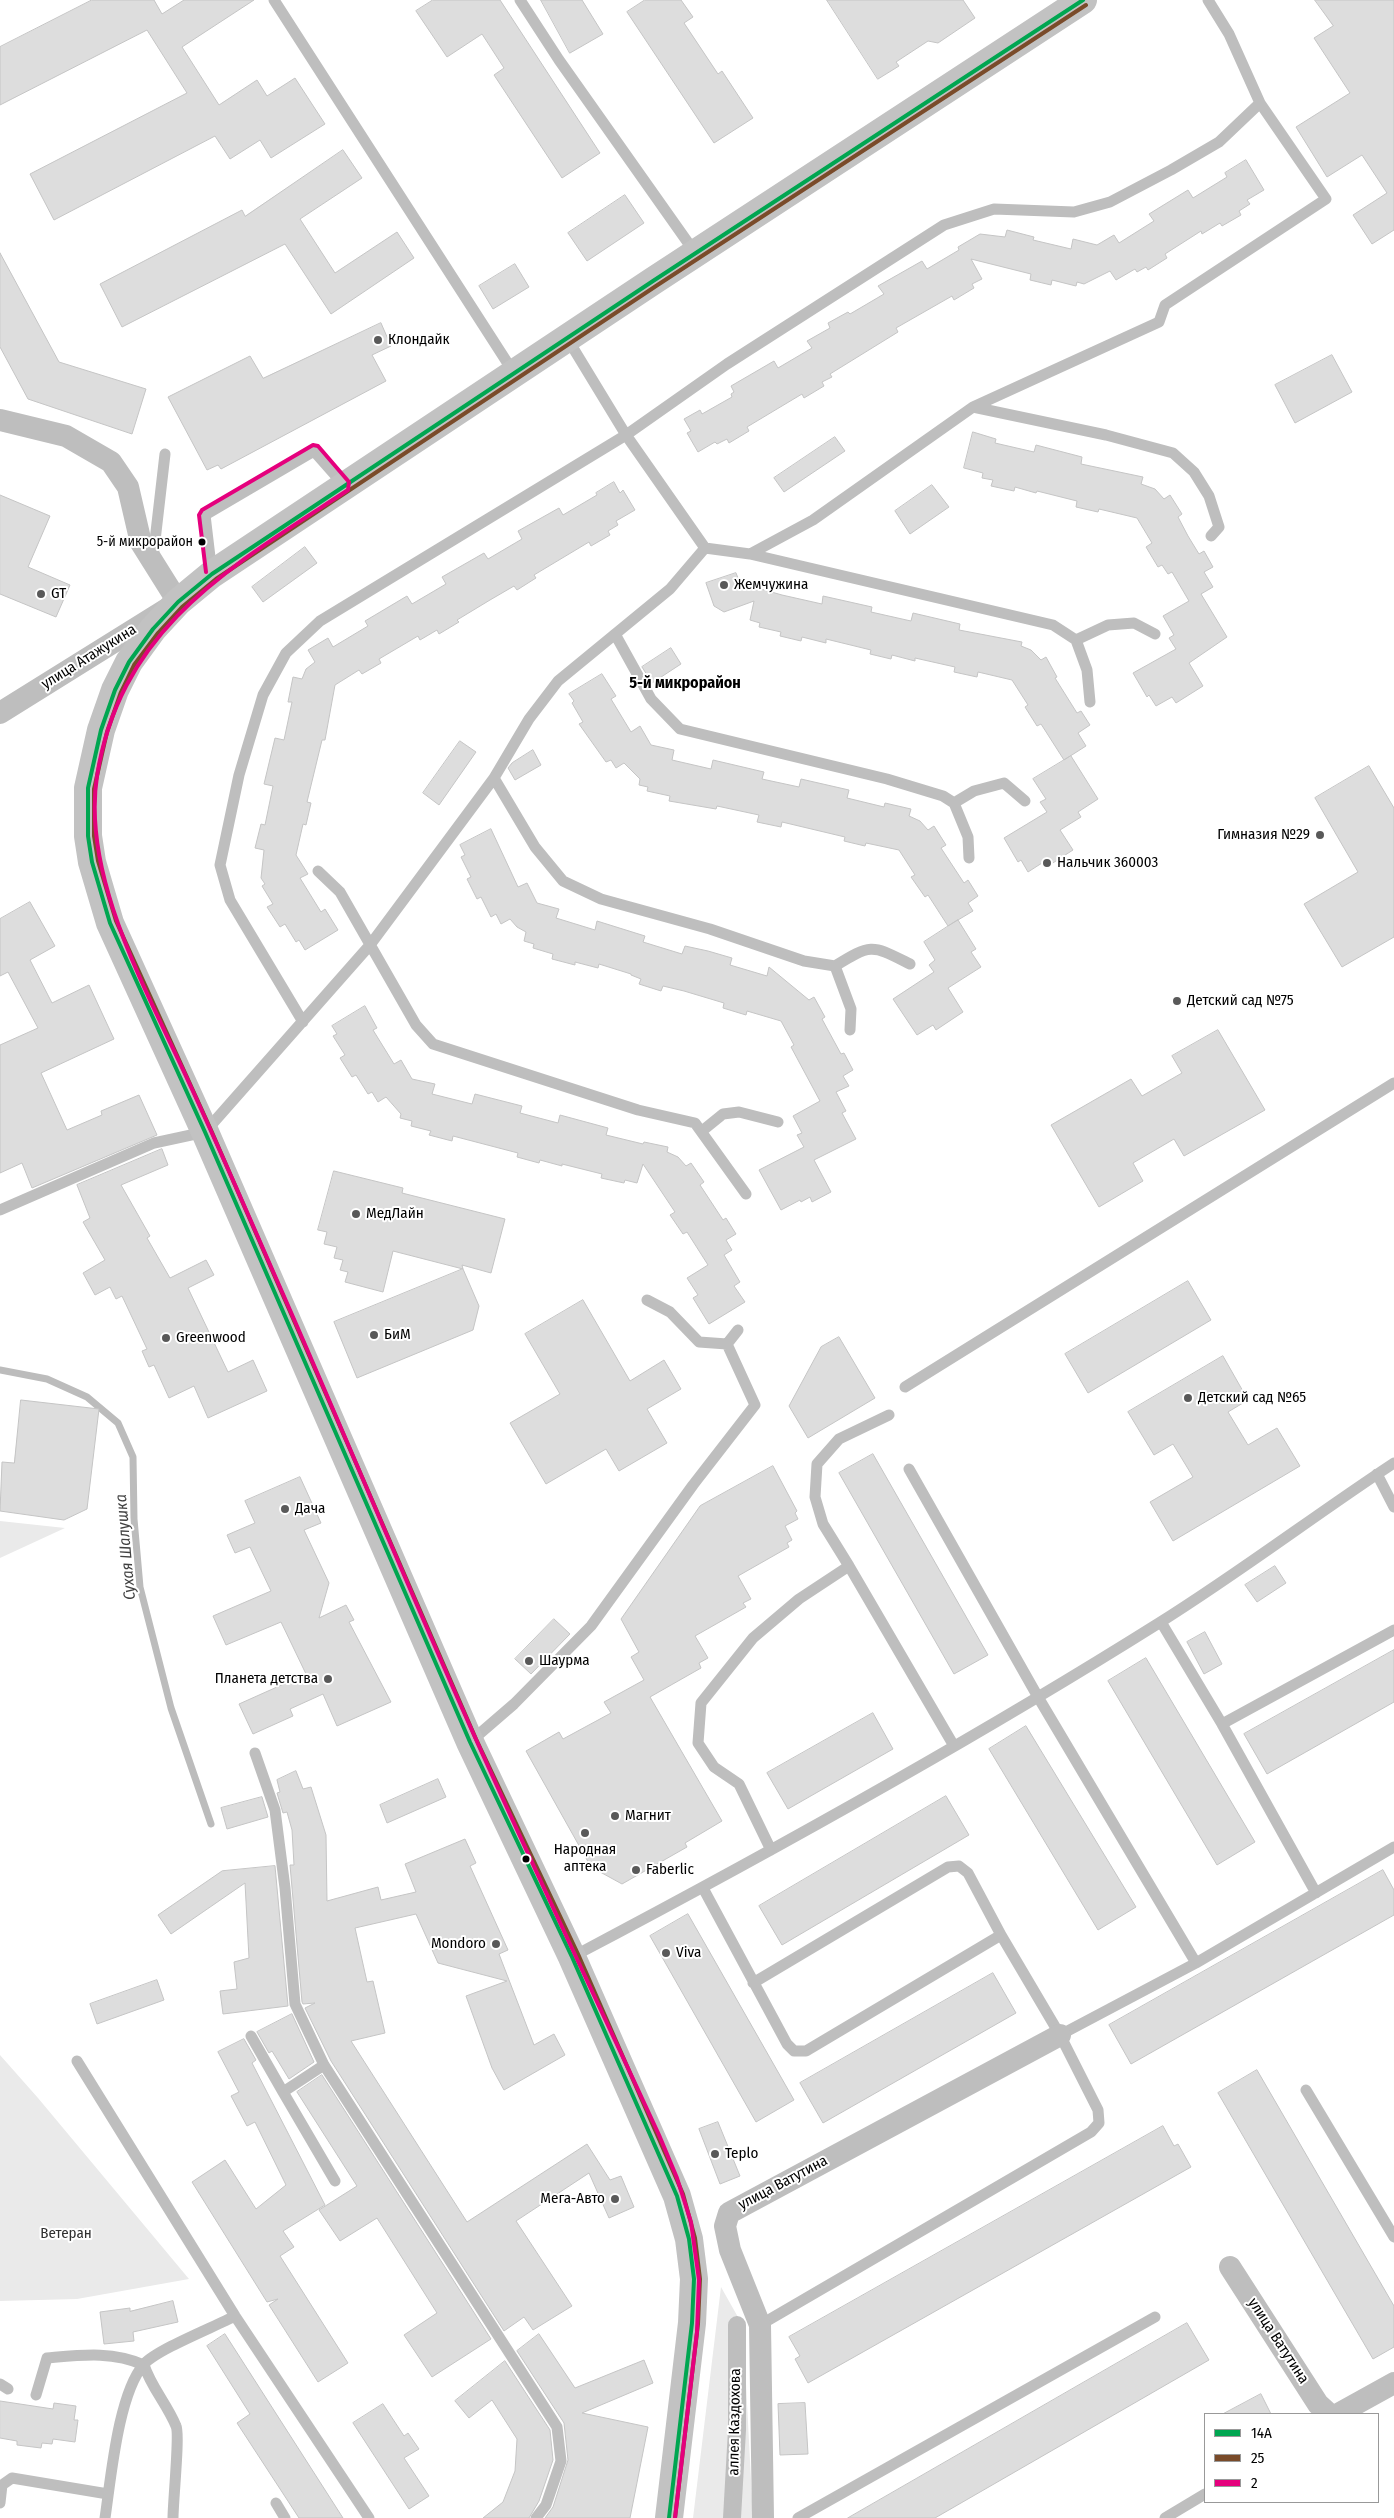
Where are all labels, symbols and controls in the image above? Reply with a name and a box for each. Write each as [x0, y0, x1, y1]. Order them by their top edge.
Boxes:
place label: Клондайк [388, 331, 450, 349]
marker: Клондайк [372, 334, 384, 346]
place label: 5-й микрорайон [97, 534, 193, 550]
marker: 5-й микрорайон [197, 537, 207, 547]
place label: Жемчужина [734, 576, 808, 594]
marker: Жемчужина [718, 579, 730, 591]
place label: GT [51, 585, 66, 603]
marker: GT [35, 588, 47, 600]
street label: улица Атажукина [38, 621, 140, 693]
district label: 5-й микрорайон [629, 674, 741, 694]
place label: Гимназия №29 [1217, 826, 1310, 844]
marker: Гимназия №29 [1314, 829, 1326, 841]
place label: Нальчик 360003 [1057, 854, 1158, 872]
marker: Нальчик 360003 [1041, 857, 1053, 869]
place label: Детский сад №75 [1187, 992, 1294, 1010]
marker: Детский сад №75 [1171, 995, 1183, 1007]
place label: МедЛайн [366, 1205, 424, 1223]
marker: МедЛайн [350, 1208, 362, 1220]
place label: БиМ [384, 1326, 411, 1344]
place label: Greenwood [176, 1329, 246, 1347]
marker: БиМ [368, 1329, 380, 1341]
marker: Greenwood [160, 1332, 172, 1344]
place label: Детский сад №65 [1198, 1389, 1306, 1407]
marker: Детский сад №65 [1182, 1392, 1194, 1404]
water label: Сухая Шалушка [112, 1493, 140, 1601]
place label: Дача [295, 1500, 325, 1518]
marker: Дача [279, 1503, 291, 1515]
place label: Шаурма [539, 1652, 590, 1670]
marker: Шаурма [523, 1655, 535, 1667]
place label: Планета детства [215, 1670, 318, 1688]
marker: Планета детства [322, 1673, 334, 1685]
place label: Магнит [625, 1807, 671, 1825]
marker: Магнит [609, 1810, 621, 1822]
marker: Народная аптека [579, 1827, 591, 1839]
place label: Народная аптека [554, 1841, 616, 1876]
unlabelled marker [521, 1854, 531, 1864]
place label: Faberlic [646, 1861, 694, 1879]
marker: Faberlic [630, 1864, 642, 1876]
place label: Mondoro [431, 1935, 486, 1953]
marker: Mondoro [490, 1938, 502, 1950]
place label: Viva [676, 1944, 701, 1962]
marker: Viva [660, 1947, 672, 1959]
place label: Teplo [725, 2145, 758, 2163]
marker: Teplo [709, 2148, 721, 2160]
street label: улица Ватутина [735, 2152, 831, 2214]
place label: Мега-Авто [540, 2190, 605, 2208]
marker: Мега-Авто [609, 2193, 621, 2205]
park label: Ветеран [40, 2225, 92, 2243]
street label: улица Ватутина [1244, 2295, 1312, 2387]
street label: аллея Каздохова [725, 2368, 745, 2476]
legend [1204, 2413, 1379, 2503]
text: 14А [1251, 2424, 1272, 2442]
text: 25 [1251, 2449, 1265, 2467]
text: 2 [1251, 2474, 1258, 2492]

